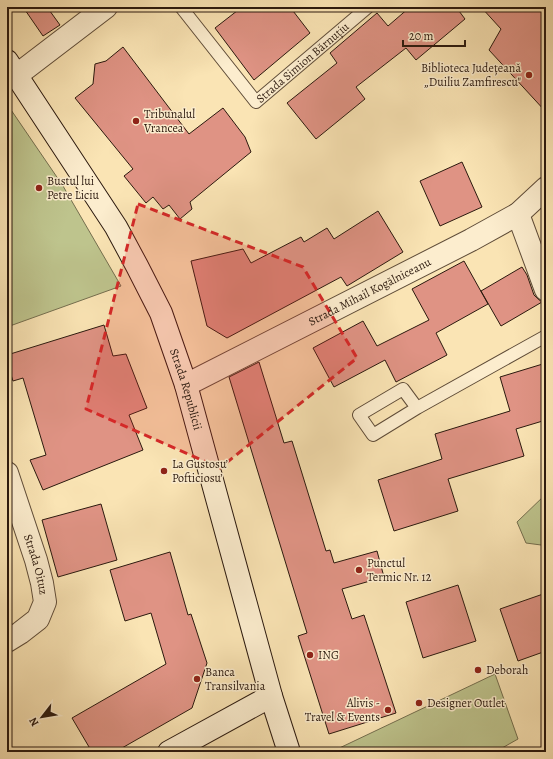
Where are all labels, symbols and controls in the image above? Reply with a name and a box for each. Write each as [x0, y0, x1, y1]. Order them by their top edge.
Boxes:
street label: Strada Simion Bărnuțiu [253, 18, 353, 107]
scale bar [403, 22, 465, 48]
text: 20 m [409, 28, 433, 44]
place label: Biblioteca Județeană „Duiliu Zamfirescu" [421, 60, 521, 90]
marker: Biblioteca Județeană „Duiliu Zamfirescu" [524, 70, 534, 80]
place label: Tribunalul Vrancea [143, 106, 195, 136]
marker: Tribunalul Vrancea [131, 116, 141, 126]
place label: Bustul lui Petre Liciu [47, 173, 100, 203]
marker: Bustul lui Petre Liciu [34, 183, 44, 193]
street label: Strada Mihail Kogălniceanu [306, 253, 434, 329]
street label: Strada Republicii [166, 346, 206, 432]
place label: La Gustosu’ Pofticiosu’ [172, 456, 228, 486]
marker: La Gustosu’ Pofticiosu’ [159, 466, 169, 476]
street label: Strada Oituz [20, 532, 52, 596]
place label: Punctul Termic Nr. 12 [367, 555, 432, 585]
marker: Punctul Termic Nr. 12 [354, 565, 364, 575]
place label: ING [318, 647, 339, 663]
marker: ING [305, 650, 315, 660]
place label: Deborah [486, 662, 529, 678]
place label: Banca Transilvania [205, 664, 266, 694]
marker: Deborah [473, 665, 483, 675]
marker: Banca Transilvania [192, 674, 202, 684]
place label: Alivis - Travel & Events [305, 695, 380, 725]
place label: Designer Outlet [427, 695, 505, 711]
north arrow [22, 697, 62, 737]
marker: Designer Outlet [414, 698, 424, 708]
marker: Alivis - Travel & Events [383, 705, 393, 715]
text: N [25, 715, 42, 729]

